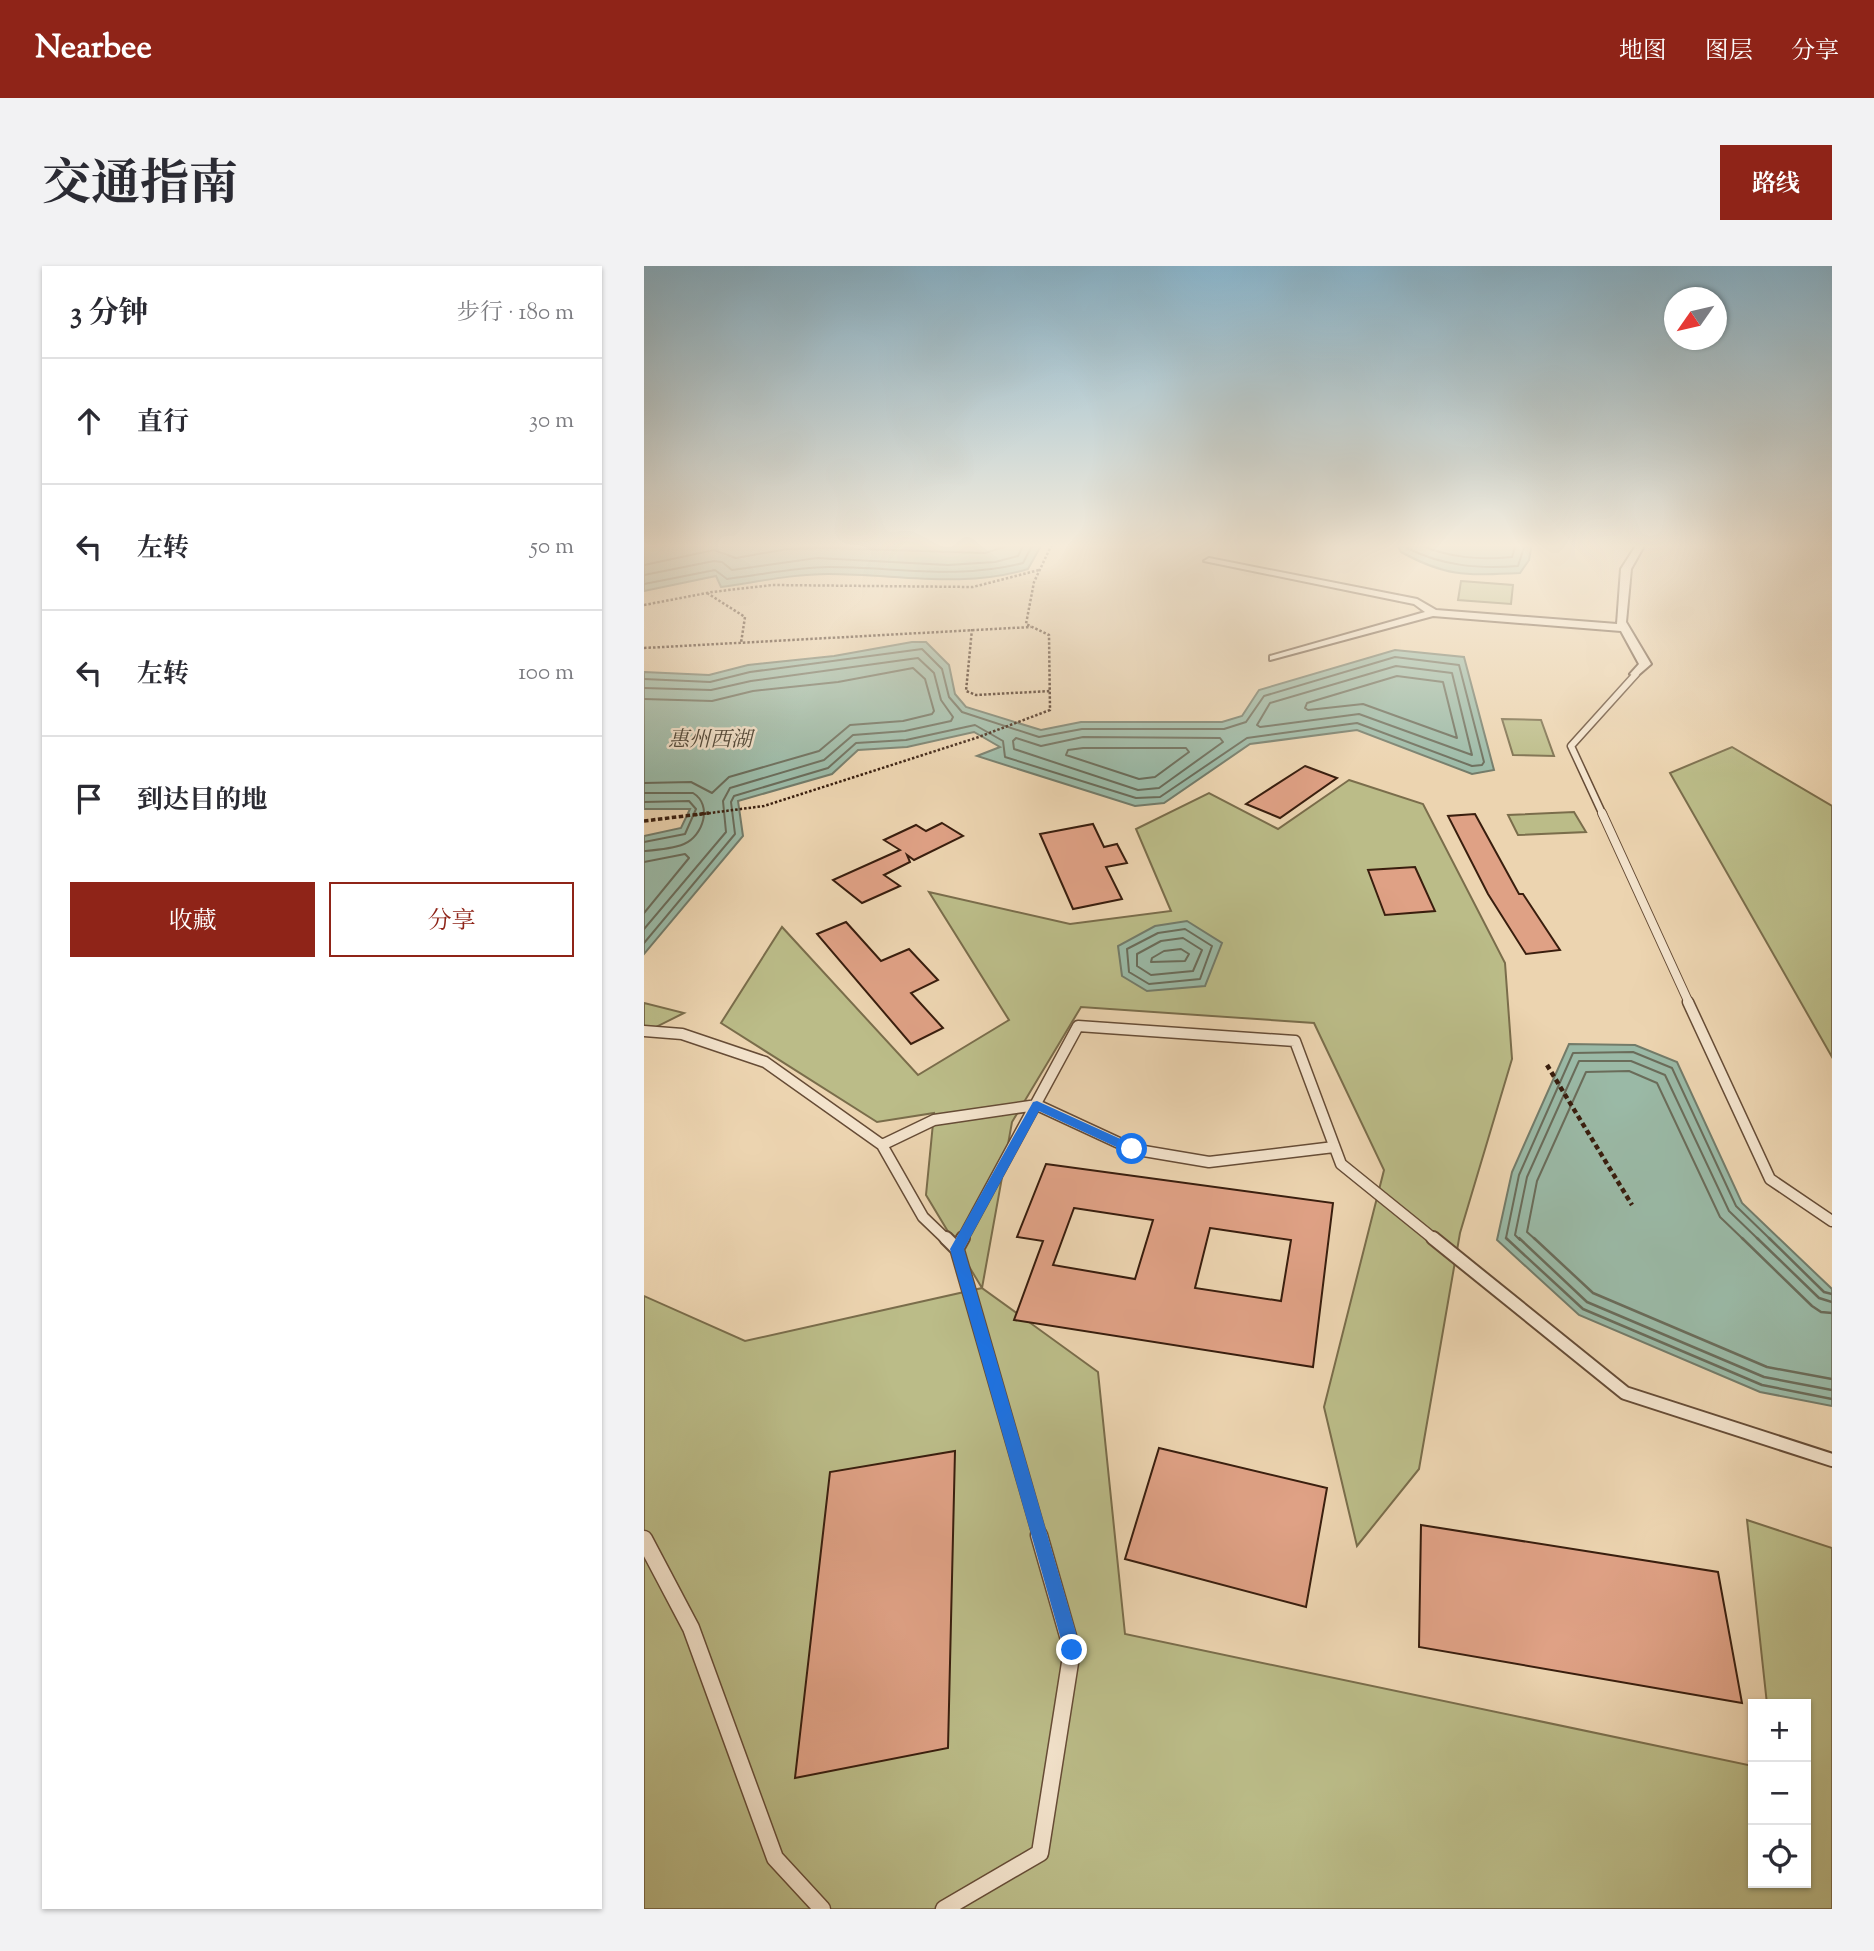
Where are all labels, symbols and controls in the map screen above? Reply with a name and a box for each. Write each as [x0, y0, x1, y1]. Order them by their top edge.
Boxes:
text: Nearbee [35, 25, 152, 73]
text: 地图 [1619, 35, 1667, 69]
text: 图层 [1705, 35, 1753, 69]
text: 分享 [1791, 35, 1839, 69]
button: 路线 [1720, 145, 1832, 220]
text: 交通指南 [42, 152, 238, 222]
north arrow [1664, 287, 1727, 350]
text: 3 分钟 [70, 293, 149, 336]
text: 步行 · 180 m [457, 297, 574, 330]
icon: ahead [70, 402, 108, 440]
text: 直行 [137, 405, 189, 442]
text: 30 m [529, 405, 574, 438]
icon: left [70, 528, 108, 566]
text: 左转 [137, 531, 189, 568]
text: 50 m [530, 531, 574, 564]
icon: left [70, 654, 108, 692]
text: 左转 [137, 657, 189, 694]
text: 100 m [518, 657, 574, 690]
water label: 惠州西湖 [668, 726, 756, 756]
icon: arrive [70, 780, 108, 818]
text: 到达目的地 [137, 783, 267, 820]
button: 收藏 [70, 882, 315, 957]
button: 分享 [329, 882, 574, 957]
route start [1116, 1133, 1147, 1164]
route end [1056, 1634, 1087, 1665]
map controls [1748, 1699, 1811, 1888]
button: + [1748, 1699, 1811, 1762]
button: − [1748, 1762, 1811, 1825]
button: locate [1748, 1825, 1811, 1888]

